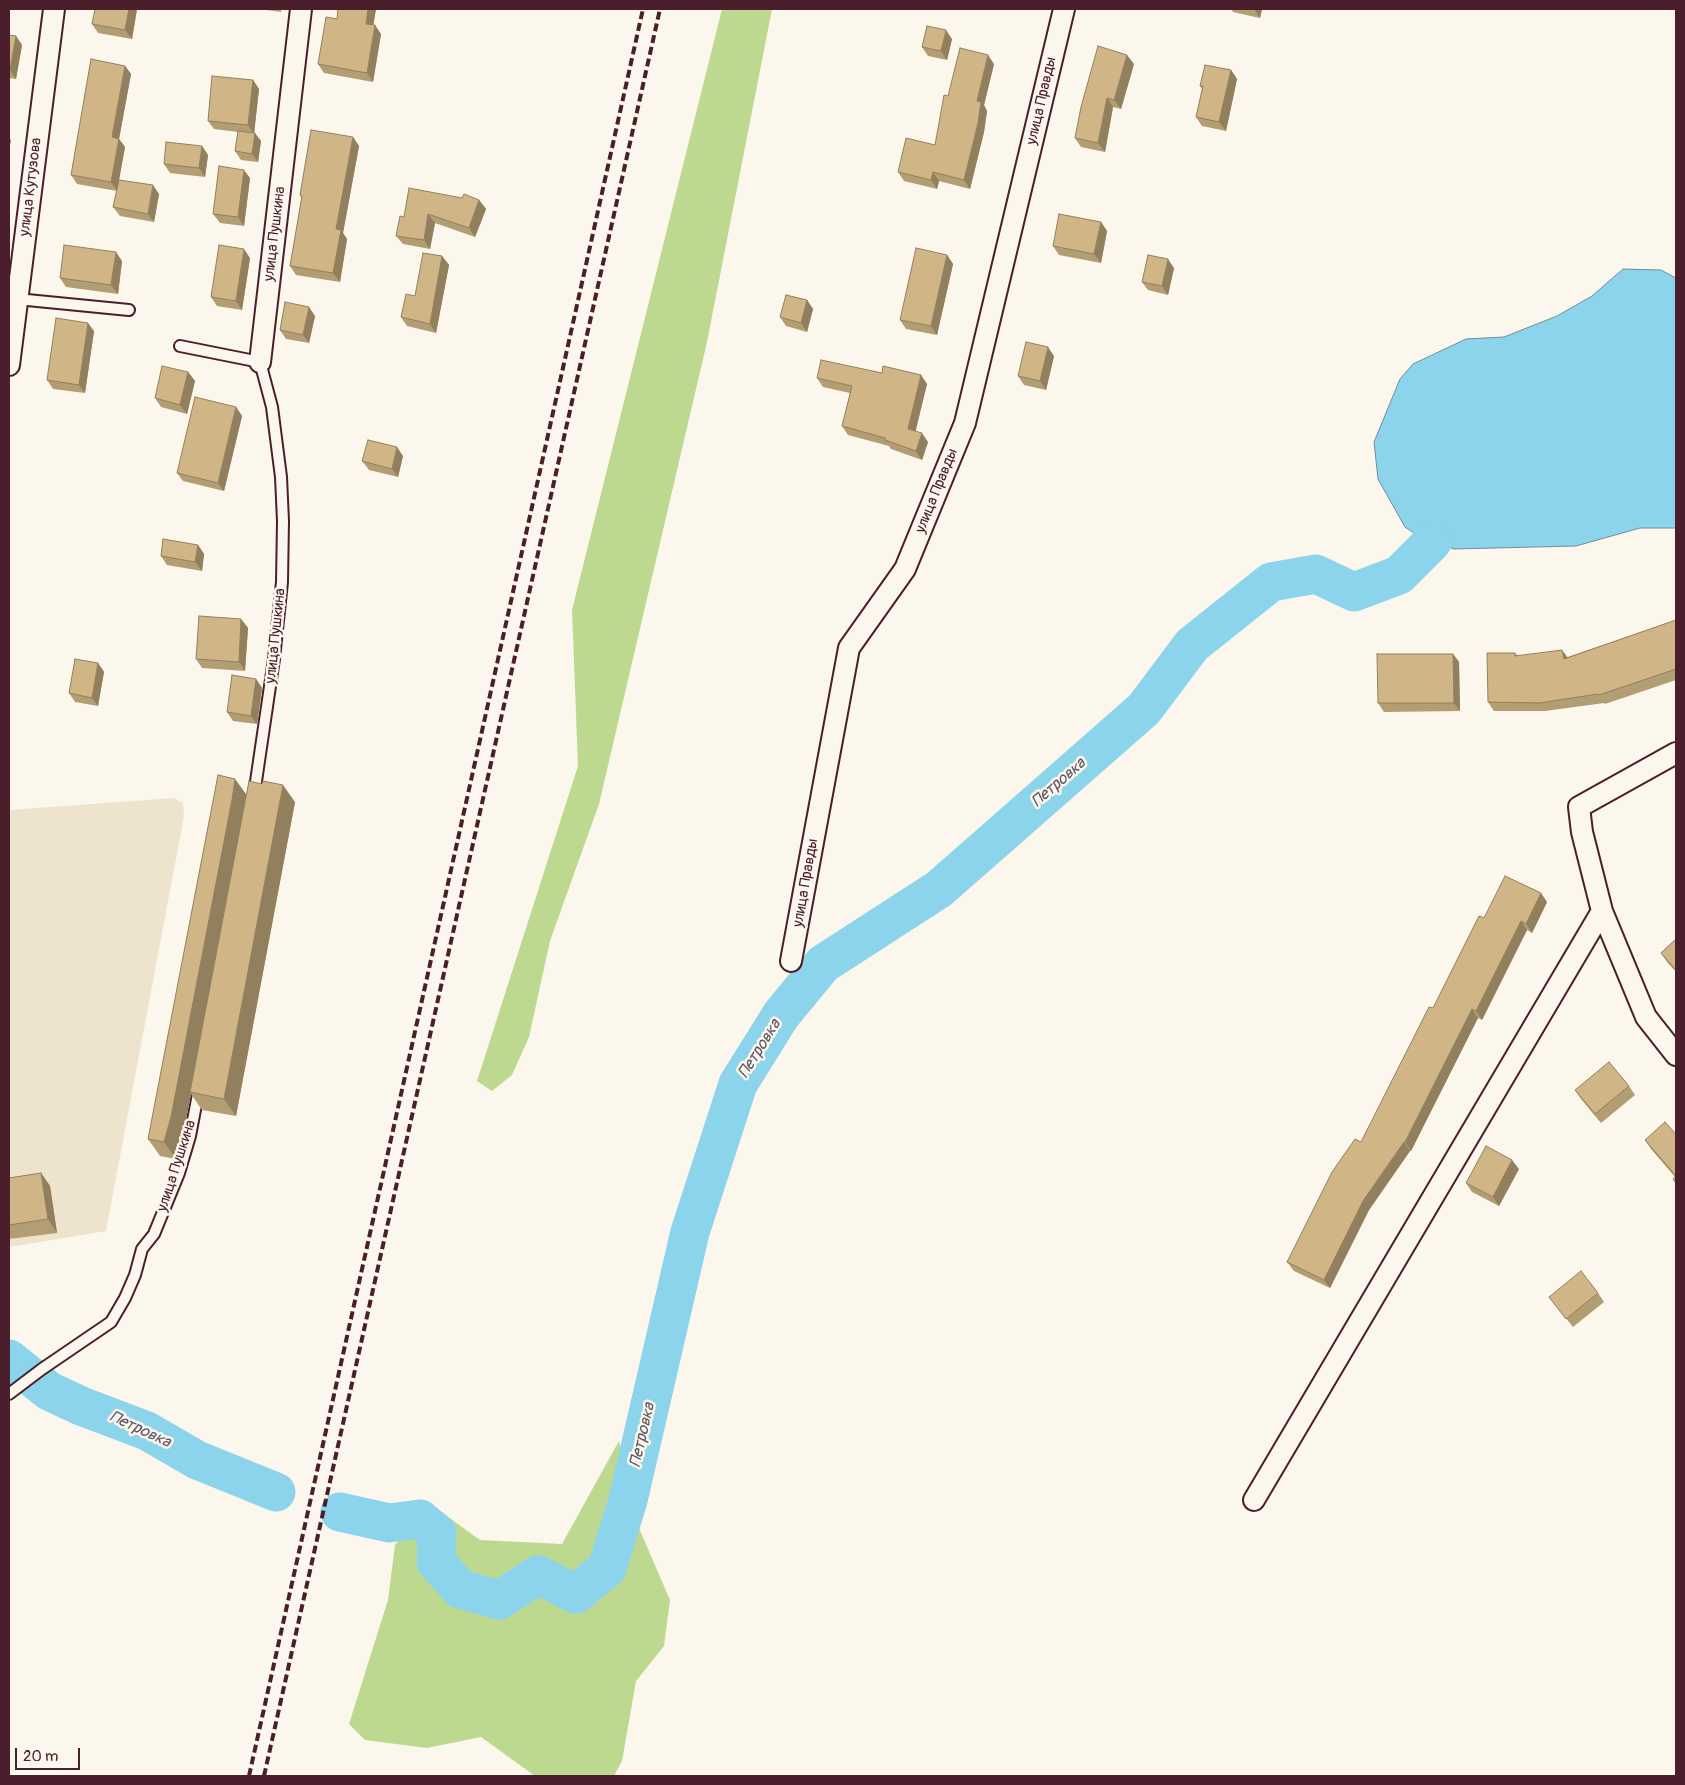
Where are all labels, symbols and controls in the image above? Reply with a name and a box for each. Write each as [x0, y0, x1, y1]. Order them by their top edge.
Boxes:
street label: улица Правды [1023, 55, 1061, 147]
street label: улица Кутузова [16, 137, 46, 237]
street label: улица Пушкина [260, 186, 290, 282]
street label: улица Правды [912, 446, 962, 536]
street label: улица Пушкина [262, 588, 290, 684]
water label: Петровка [1028, 754, 1090, 812]
street label: улица Правды [789, 837, 823, 929]
water label: Петровка [735, 1016, 785, 1082]
street label: улица Пушкина [154, 1118, 200, 1214]
water label: Петровка [626, 1401, 660, 1469]
water label: Петровка [106, 1408, 174, 1452]
scale bar [18, 1738, 82, 1770]
text: 20 m [23, 1747, 58, 1766]

